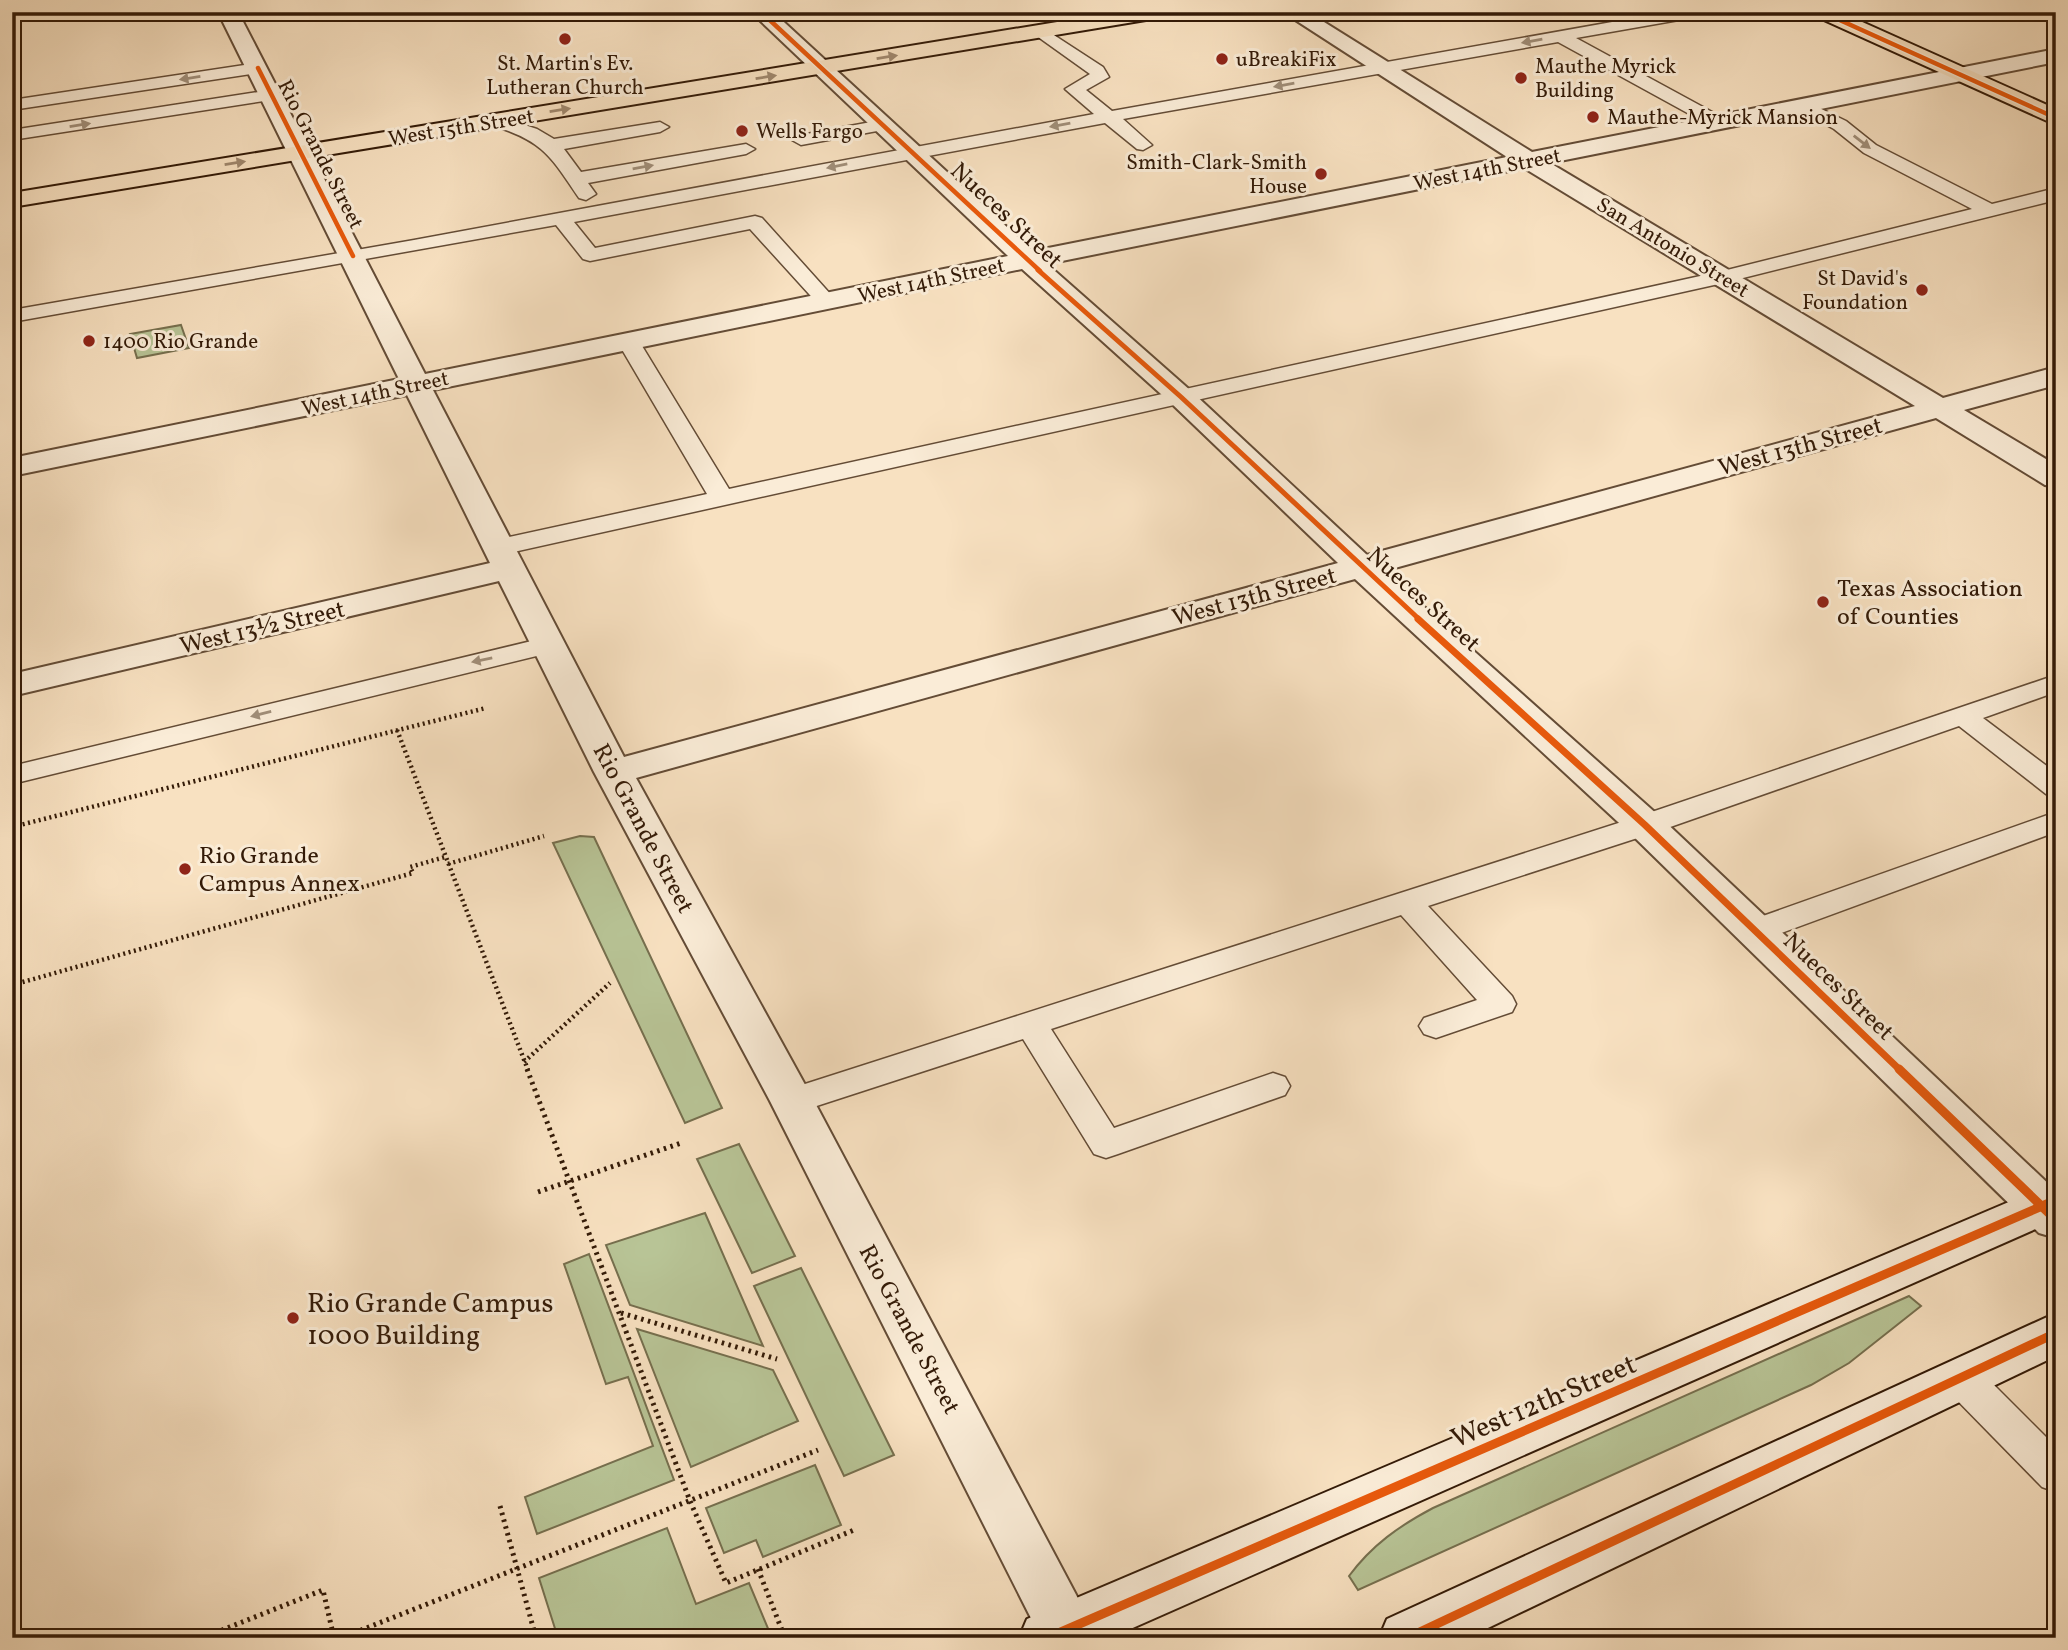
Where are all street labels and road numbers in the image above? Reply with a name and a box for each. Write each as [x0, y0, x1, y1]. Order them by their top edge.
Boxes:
street label: Rio Grande Street [269, 75, 370, 234]
street label: West 15th Street [386, 103, 536, 154]
street label: West 14th Street [1411, 142, 1564, 199]
street label: Nueces Street [942, 155, 1069, 278]
street label: San Antonio Street [1590, 191, 1754, 305]
street label: West 14th Street [855, 252, 1008, 311]
street label: West 14th Street [299, 365, 452, 424]
street label: West 13th Street [1714, 410, 1887, 486]
street label: Nueces Street [1358, 540, 1487, 661]
street label: West 13th Street [1168, 560, 1341, 636]
street label: West 13½ Street [176, 593, 348, 664]
street label: Rio Grande Street [583, 738, 701, 920]
street label: Nueces Street [1774, 926, 1901, 1049]
street label: Rio Grande Street [849, 1239, 967, 1421]
street label: West 12th Street [1445, 1346, 1643, 1459]

